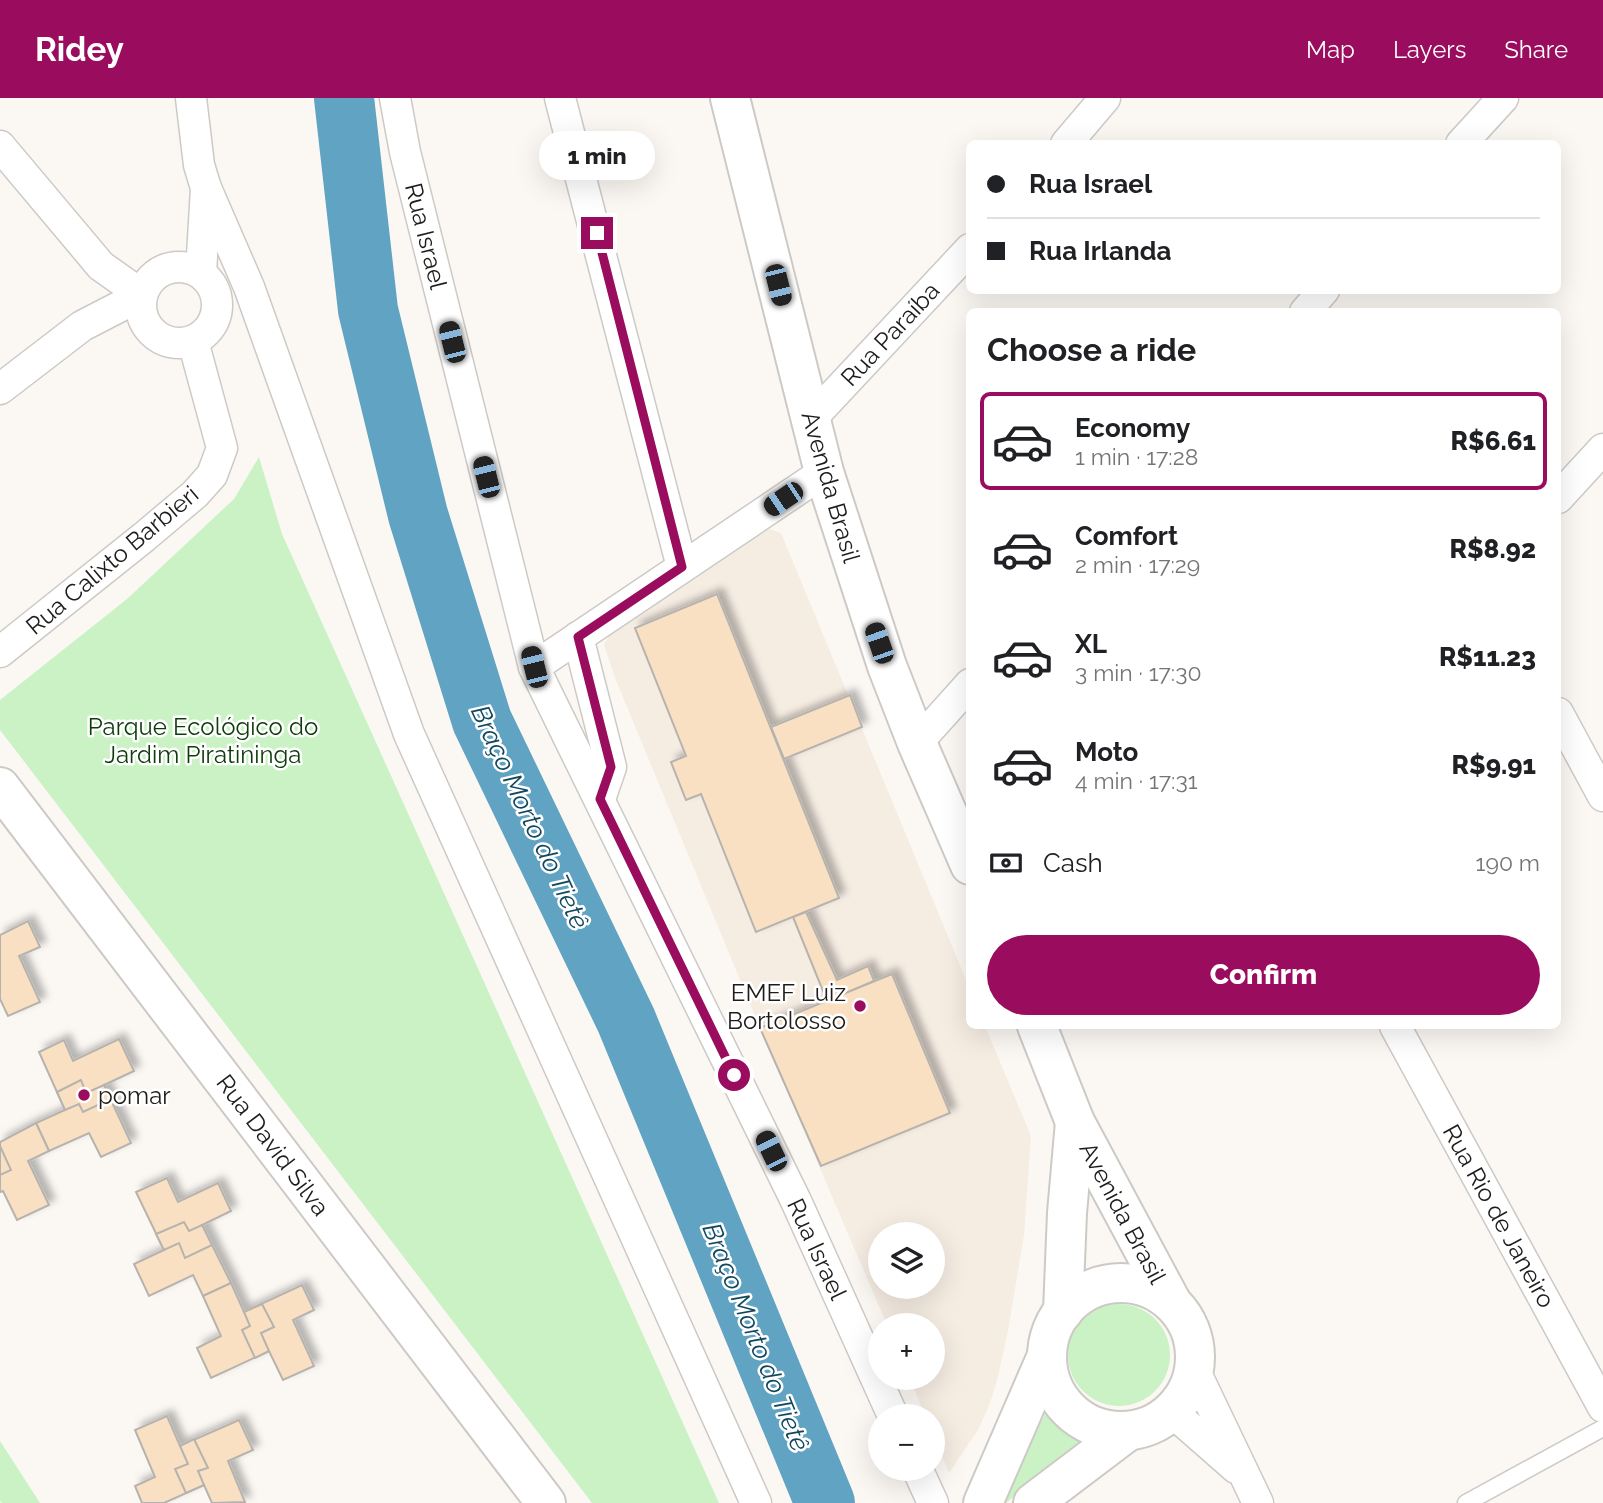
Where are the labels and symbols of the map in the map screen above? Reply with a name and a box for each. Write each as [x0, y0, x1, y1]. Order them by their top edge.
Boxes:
callout: 1 min [539, 131, 655, 180]
street label: Rua Israel [399, 180, 453, 293]
route end [581, 217, 613, 249]
car [763, 262, 794, 308]
street label: Rua Paraíba [835, 276, 945, 392]
car [437, 319, 468, 365]
street label: Avenida Brasil [796, 408, 867, 566]
car [471, 454, 502, 500]
car [760, 479, 807, 519]
street label: Rua Calixto Barbieri [20, 480, 204, 640]
car [863, 620, 896, 666]
car [519, 644, 550, 690]
water label: Braço Morto do Tietê [465, 700, 595, 934]
park label: Parque Ecológico do Jardim Piratininga [88, 712, 318, 769]
place label: EMEF Luiz Bortolosso [727, 978, 846, 1035]
marker: EMEF Luiz Bortolosso [852, 998, 868, 1014]
route start [718, 1059, 750, 1091]
street label: Rua David Silva [210, 1069, 336, 1221]
place label: pomar [98, 1081, 171, 1110]
marker: pomar [76, 1087, 92, 1103]
street label: Rua Rio de Janeiro [1437, 1119, 1561, 1313]
car [753, 1128, 790, 1174]
street label: Avenida Brasil [1074, 1137, 1173, 1289]
street label: Rua Israel [781, 1194, 853, 1305]
water label: Braço Morto do Tietê [697, 1219, 816, 1455]

